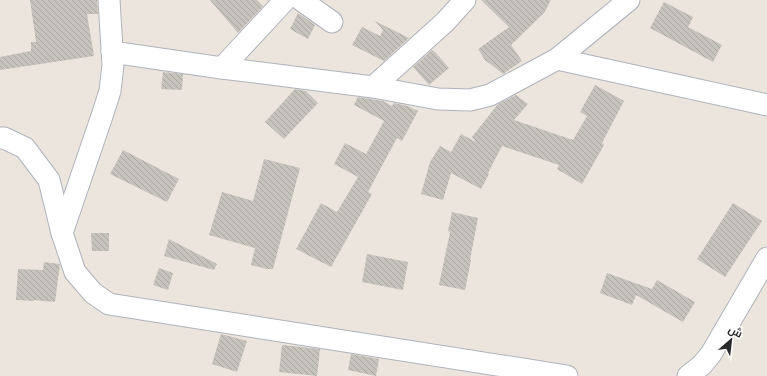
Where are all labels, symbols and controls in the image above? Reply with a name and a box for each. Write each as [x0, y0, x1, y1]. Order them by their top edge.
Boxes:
north arrow [711, 320, 751, 360]
text: ش [726, 322, 745, 341]

